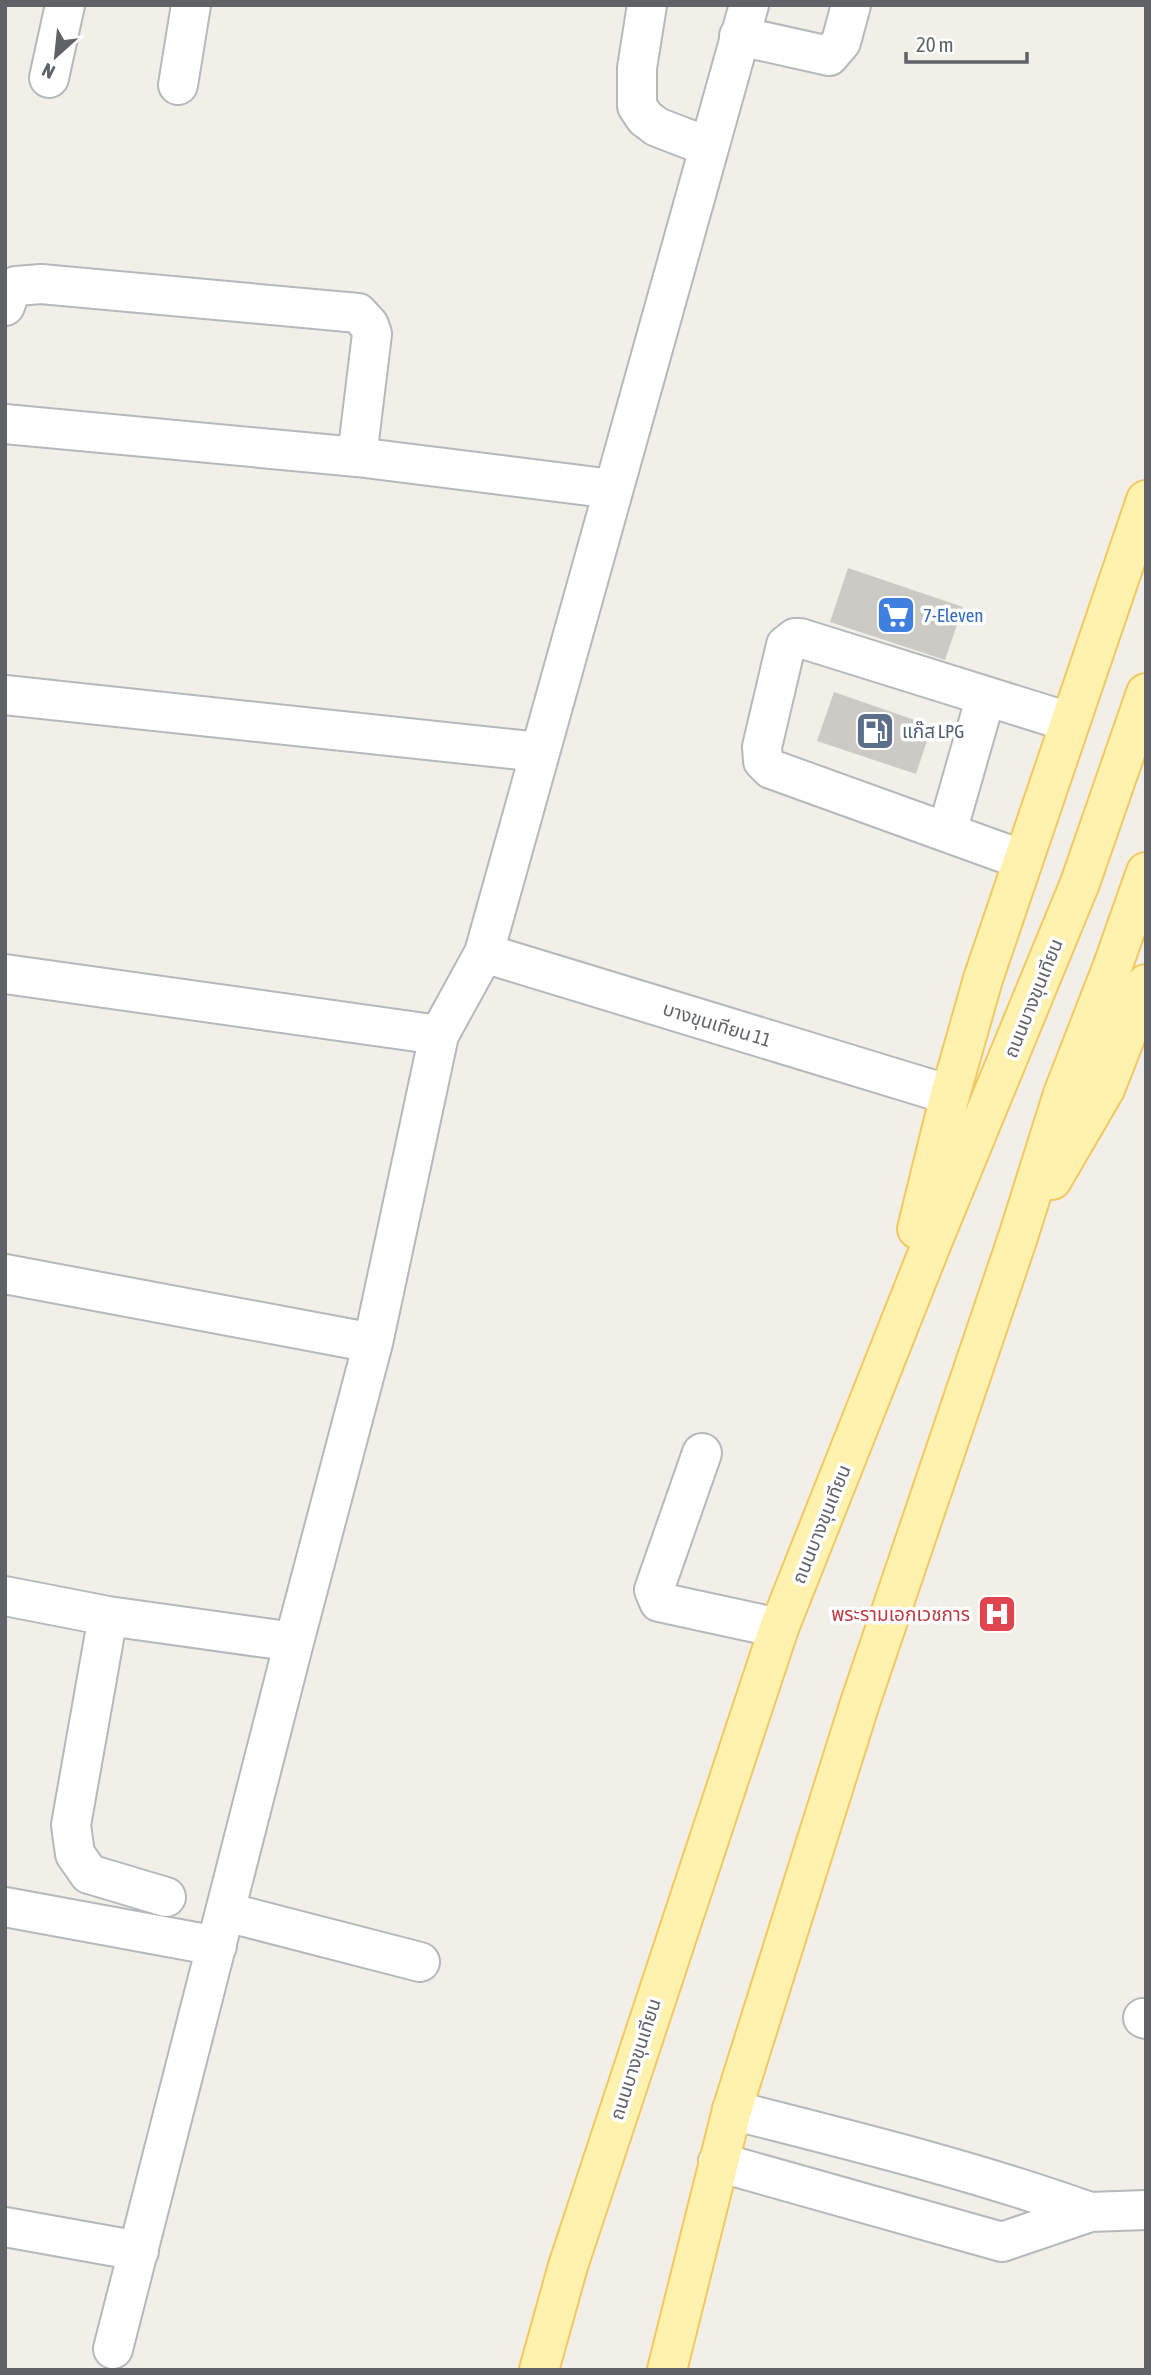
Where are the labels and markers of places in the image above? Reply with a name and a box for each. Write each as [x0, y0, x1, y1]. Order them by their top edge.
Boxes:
supermarket icon: 7-Eleven [875, 594, 917, 636]
place label: 7-Eleven [923, 604, 984, 626]
fuel station icon: แก๊ส LPG [854, 710, 896, 752]
place label: แก๊ส LPG [902, 720, 964, 742]
hospital icon: พระรามเอกเวชการ [976, 1593, 1018, 1635]
place label: พระรามเอกเวชการ [831, 1603, 970, 1625]

